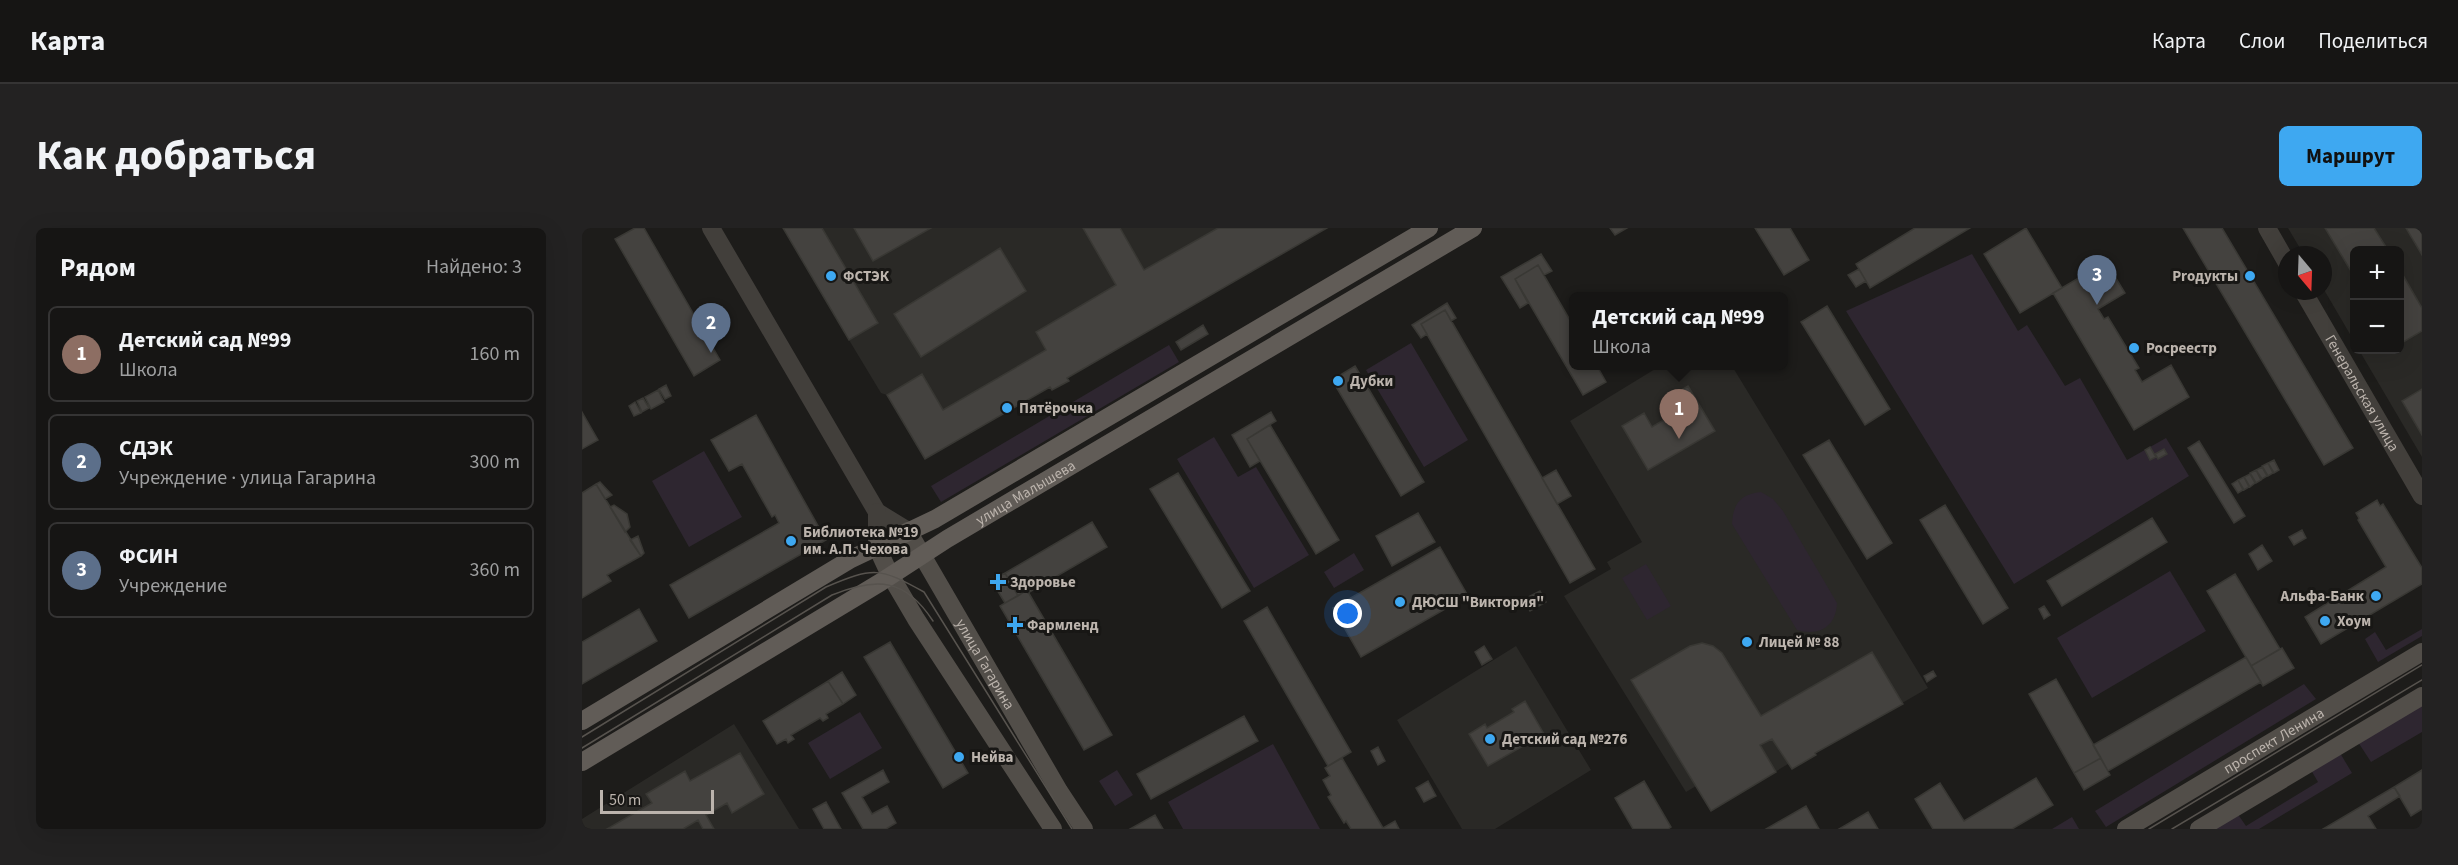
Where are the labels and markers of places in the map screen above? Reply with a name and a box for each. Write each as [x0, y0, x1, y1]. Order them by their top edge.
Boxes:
pin: 3 [2078, 256, 2116, 305]
place label: ФСТЭК [843, 266, 890, 287]
place label: Proдукты [2172, 266, 2238, 287]
marker: ФСТЭК [824, 269, 838, 283]
marker: Proдукты [2243, 269, 2257, 283]
pin: 2 [692, 304, 730, 353]
place label: Росреестр [2146, 338, 2217, 359]
marker: Росреестр [2127, 341, 2141, 355]
place label: Дубки [1350, 371, 1393, 392]
marker: Дубки [1331, 374, 1345, 388]
pin: 1 [1660, 390, 1698, 439]
place label: Пятёрочка [1019, 398, 1093, 419]
marker: Пятёрочка [1000, 401, 1014, 415]
place label: Библиотека №19 им. А.П. Чехова [803, 522, 919, 560]
marker: Библиотека №19 им. А.П. Чехова [784, 534, 798, 548]
place label: Здоровье [1010, 572, 1076, 593]
marker: Здоровье [991, 575, 1005, 589]
place label: Альфа-Банк [2280, 586, 2365, 607]
marker: Альфа-Банк [2369, 589, 2383, 603]
place label: ДЮСШ "Виктория" [1412, 592, 1544, 613]
marker: ДЮСШ "Виктория" [1393, 595, 1407, 609]
place label: Хоум [2337, 611, 2371, 632]
marker: Хоум [2318, 614, 2332, 628]
place label: Фармленд [1027, 615, 1099, 636]
marker: Фармленд [1008, 618, 1022, 632]
place label: Лицей № 88 [1758, 632, 1839, 653]
marker: Лицей № 88 [1740, 635, 1754, 649]
place label: Детский сад №276 [1502, 729, 1628, 750]
marker: Детский сад №276 [1483, 732, 1497, 746]
place label: Нейва [971, 747, 1014, 768]
marker: Нейва [952, 750, 966, 764]

